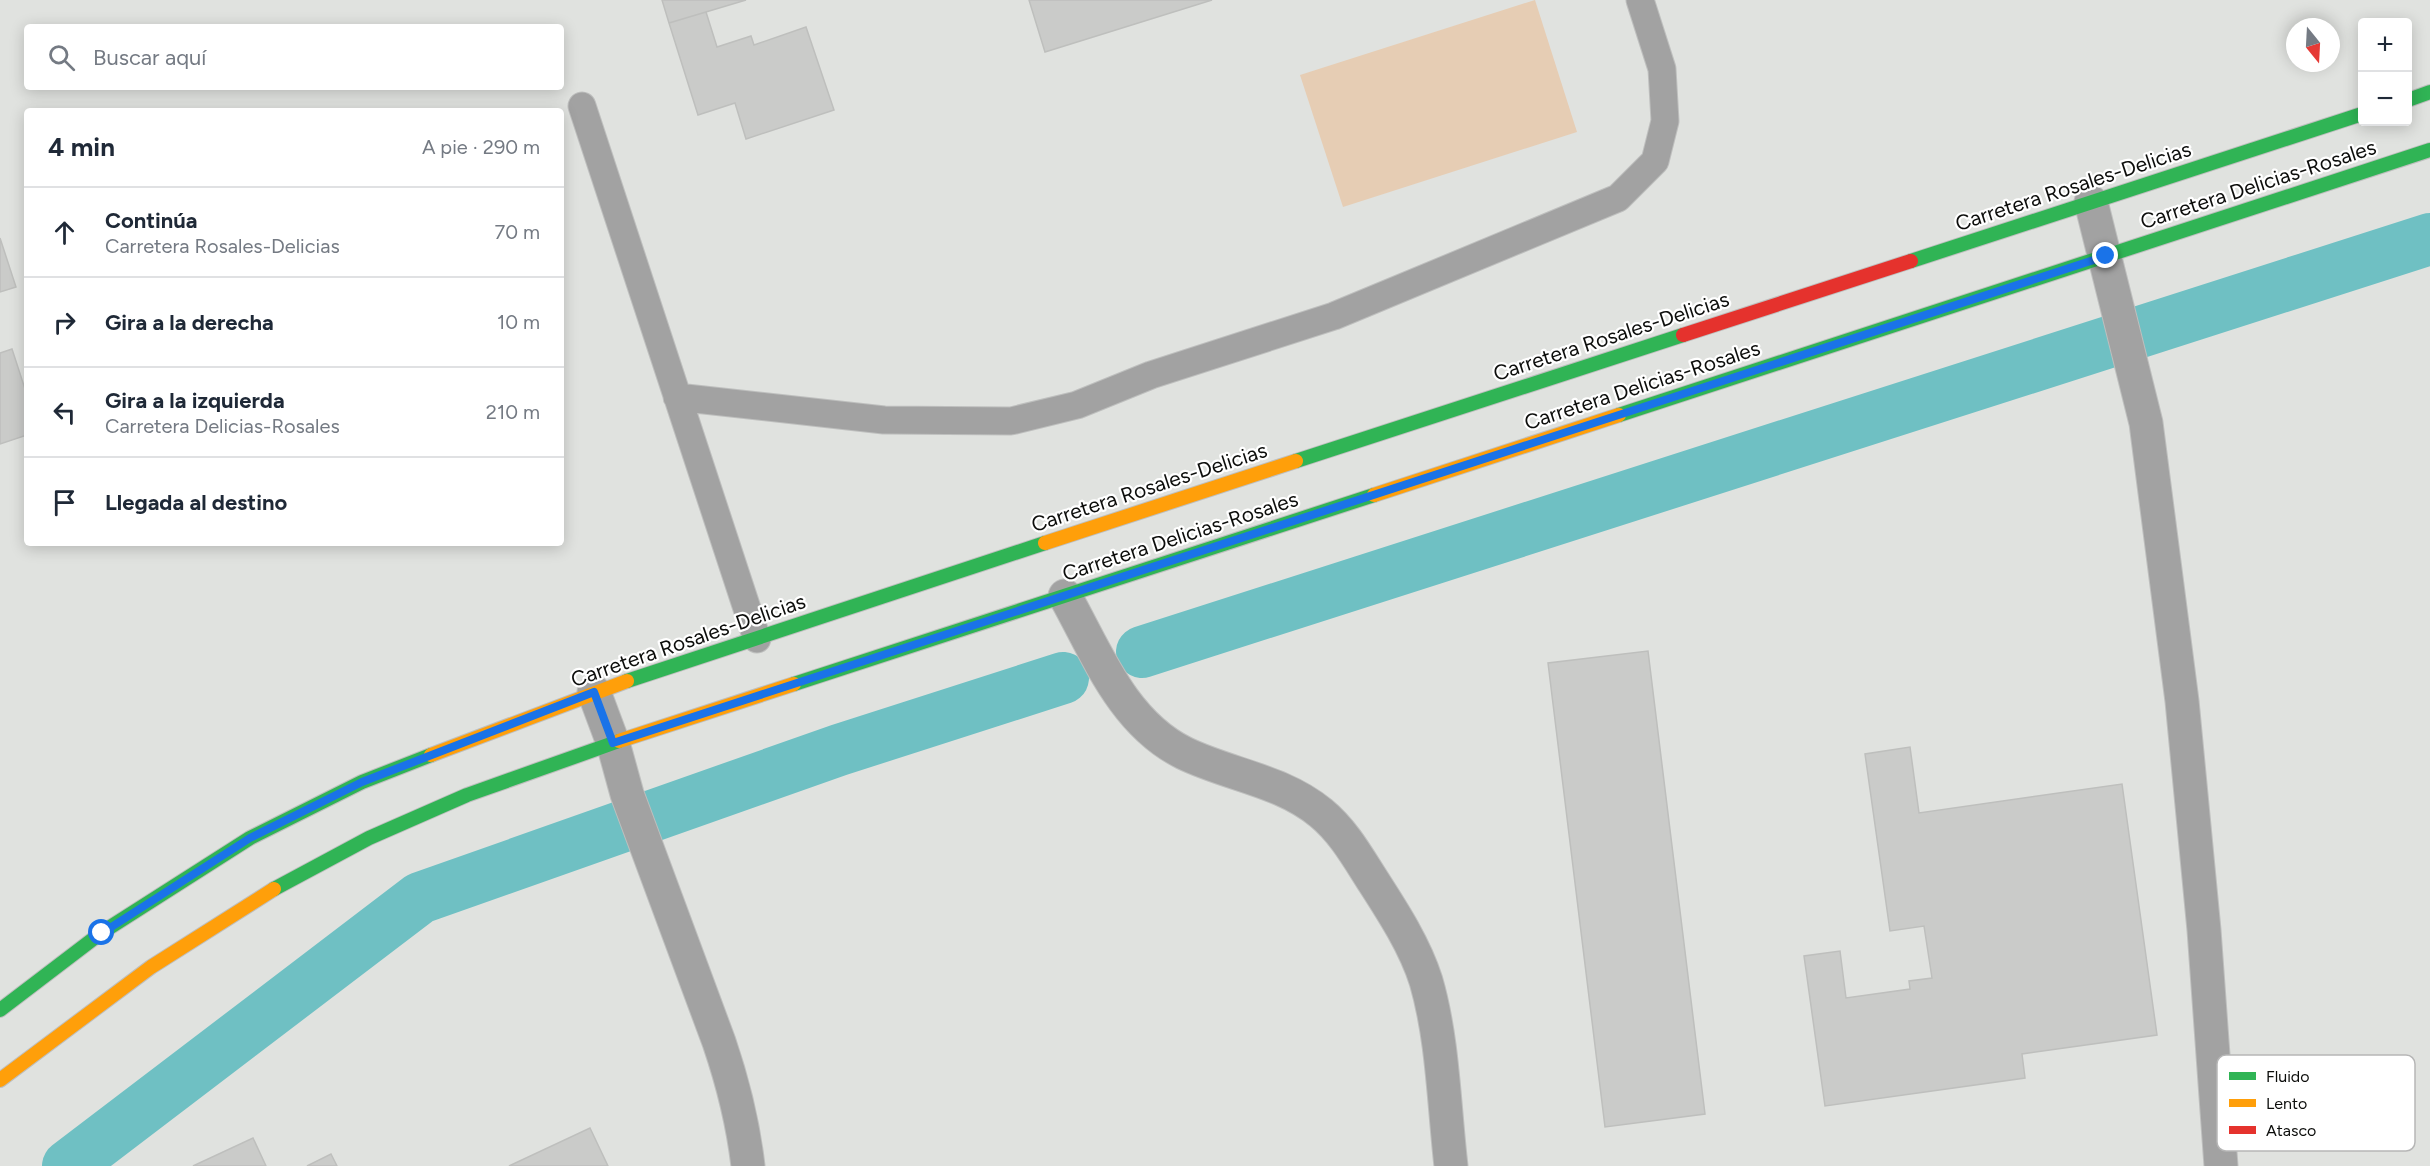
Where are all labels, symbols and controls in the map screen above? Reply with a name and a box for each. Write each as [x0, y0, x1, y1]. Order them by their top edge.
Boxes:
north arrow [2286, 18, 2340, 72]
map controls [2358, 18, 2412, 126]
button: + [2358, 18, 2412, 72]
search box [24, 24, 564, 90]
icon: search [45, 41, 78, 74]
text: Buscar aquí [93, 44, 206, 71]
button: − [2358, 72, 2412, 126]
text: 4 min [48, 131, 115, 163]
street label: Carretera Delicias-Rosales [2137, 134, 2379, 234]
text: A pie · 290 m [422, 135, 540, 159]
street label: Carretera Rosales-Delicias [1952, 136, 2194, 236]
text: Continúa [105, 207, 198, 234]
icon: ahead [48, 216, 81, 249]
text: 70 m [494, 220, 540, 244]
text: Carretera Rosales-Delicias [105, 234, 340, 258]
route end [2092, 242, 2118, 268]
street label: Carretera Rosales-Delicias [1490, 286, 1732, 386]
icon: right [48, 306, 81, 339]
text: Gira a la derecha [105, 309, 274, 336]
text: 10 m [497, 310, 540, 334]
street label: Carretera Delicias-Rosales [1521, 335, 1763, 435]
text: Gira a la izquierda [105, 387, 285, 414]
icon: left [48, 396, 81, 429]
text: 210 m [486, 400, 540, 424]
text: Carretera Delicias-Rosales [105, 414, 340, 438]
street label: Carretera Rosales-Delicias [1028, 437, 1270, 537]
icon: arrive [48, 486, 81, 519]
street label: Carretera Delicias-Rosales [1059, 486, 1301, 586]
text: Llegada al destino [105, 489, 287, 516]
street label: Carretera Rosales-Delicias [567, 588, 809, 692]
route start [88, 919, 114, 945]
legend [2217, 1055, 2415, 1151]
text: Fluido [2266, 1067, 2310, 1086]
text: Lento [2266, 1094, 2307, 1113]
text: Atasco [2266, 1121, 2316, 1140]

